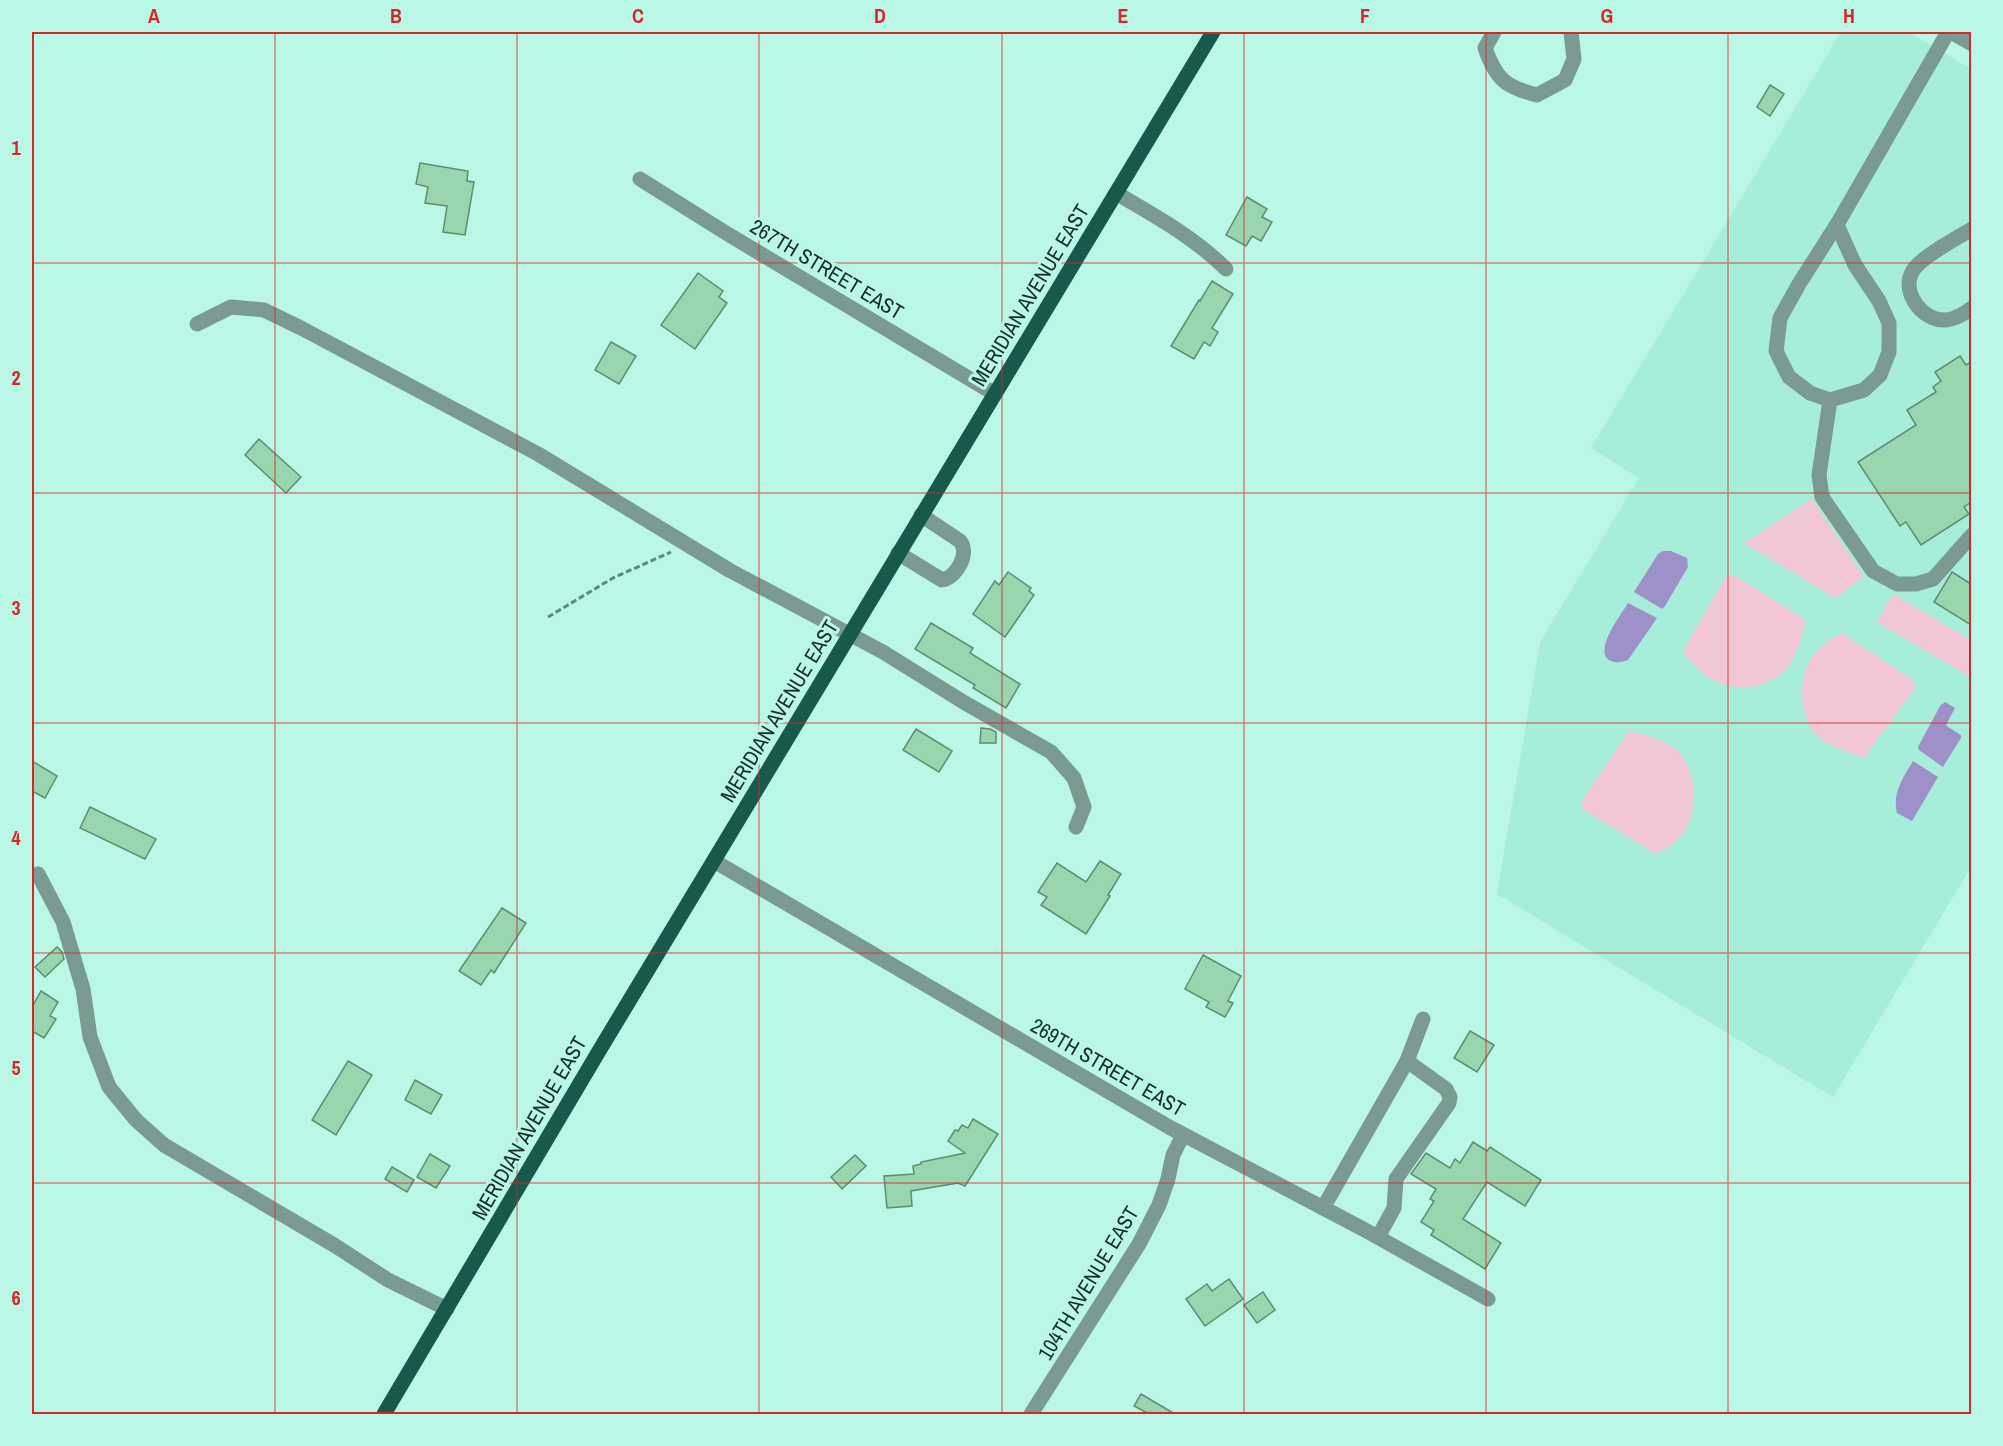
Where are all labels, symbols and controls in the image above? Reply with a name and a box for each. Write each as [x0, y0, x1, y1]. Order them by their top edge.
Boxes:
text: A [148, 2, 160, 29]
text: B [390, 2, 402, 29]
text: C [632, 2, 644, 29]
text: D [874, 2, 886, 29]
text: E [1118, 2, 1129, 29]
text: F [1360, 2, 1370, 29]
text: G [1601, 2, 1613, 29]
text: H [1843, 2, 1855, 29]
text: 1 [11, 134, 21, 161]
street label: MERIDIAN AVENUE EAST [964, 198, 1096, 391]
street label: 267TH STREET EAST [745, 212, 909, 326]
text: 2 [11, 364, 21, 391]
text: 3 [11, 594, 21, 621]
street label: MERIDIAN AVENUE EAST [713, 614, 845, 807]
text: 4 [11, 824, 21, 851]
street label: 269TH STREET EAST [1025, 1011, 1191, 1123]
street label: MERIDIAN AVENUE EAST [465, 1031, 594, 1225]
text: 5 [11, 1054, 21, 1081]
street label: 104TH AVENUE EAST [1031, 1200, 1146, 1365]
text: 6 [11, 1284, 21, 1311]

